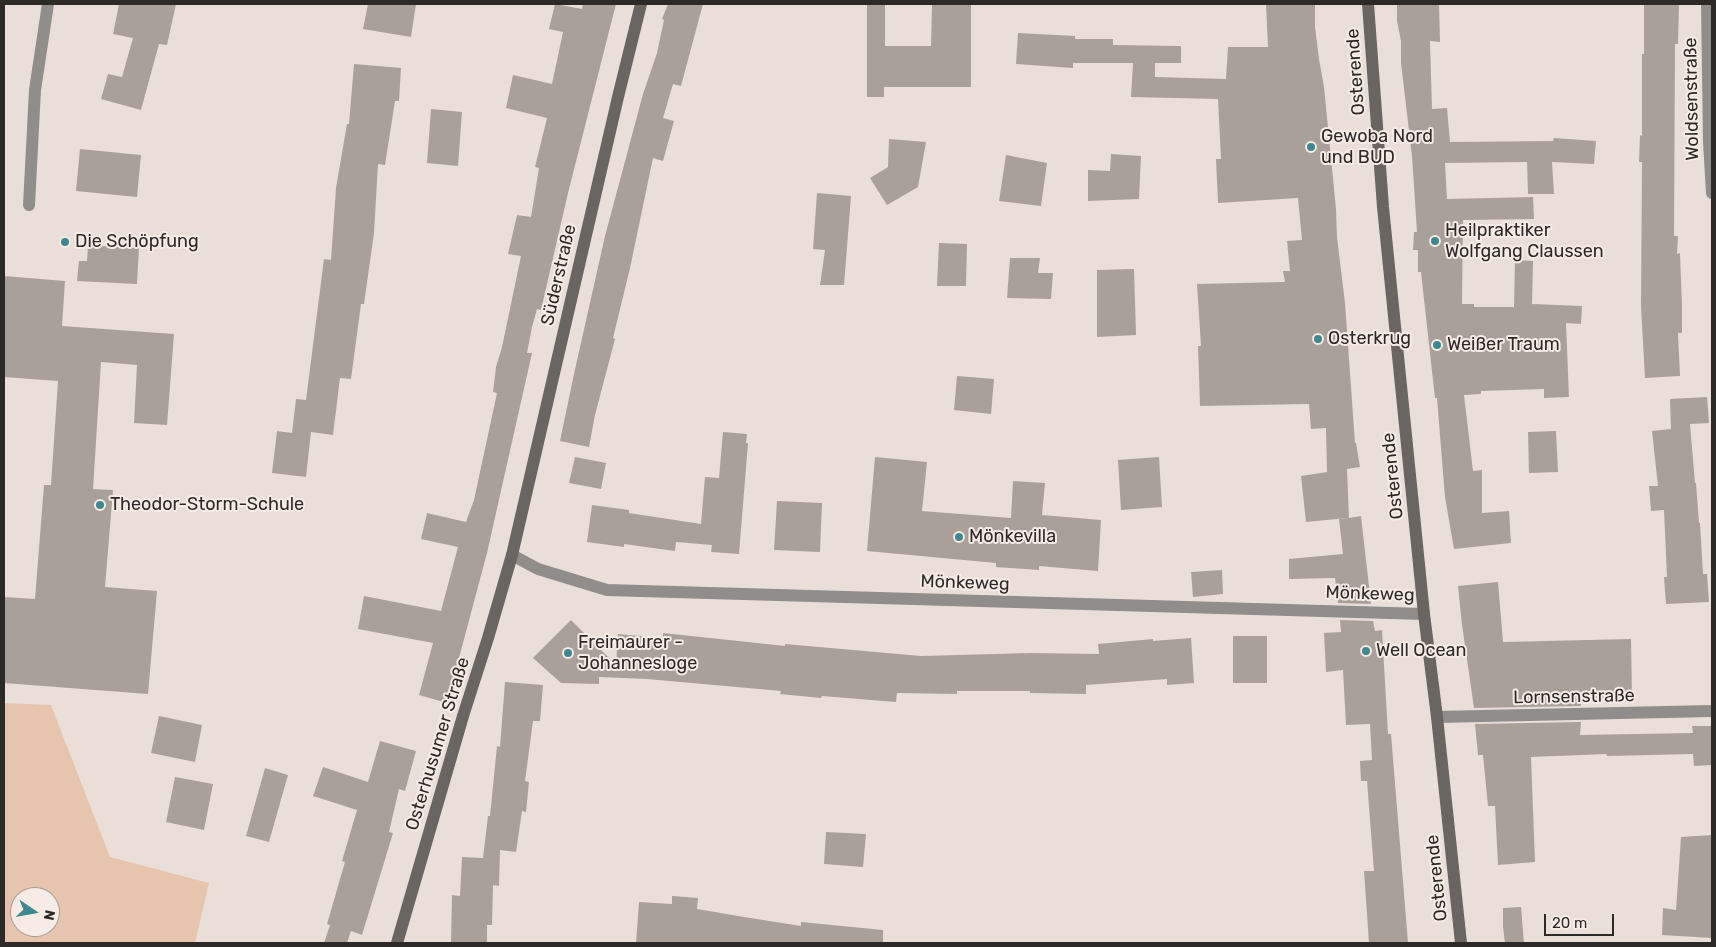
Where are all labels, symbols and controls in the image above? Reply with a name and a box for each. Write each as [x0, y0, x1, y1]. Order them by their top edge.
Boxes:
street label: Osterende [1342, 28, 1370, 116]
street label: Woldsenstraße [1680, 37, 1704, 161]
place label: Gewoba Nord und BUD [1321, 126, 1433, 168]
marker: Gewoba Nord und BUD [1305, 141, 1317, 153]
place label: Heilpraktiker Wolfgang Claussen [1445, 220, 1604, 262]
street label: Süderstraße [537, 222, 581, 328]
place label: Die Schöpfung [75, 231, 199, 253]
marker: Heilpraktiker Wolfgang Claussen [1429, 235, 1441, 247]
marker: Die Schöpfung [59, 236, 71, 248]
place label: Osterkrug [1328, 328, 1411, 350]
marker: Osterkrug [1312, 333, 1324, 345]
place label: Weißer Traum [1447, 334, 1560, 356]
marker: Weißer Traum [1431, 339, 1443, 351]
street label: Osterende [1378, 432, 1408, 520]
place label: Theodor-Storm-Schule [110, 494, 304, 516]
marker: Theodor-Storm-Schule [94, 499, 106, 511]
place label: Mönkevilla [969, 526, 1056, 548]
marker: Mönkevilla [953, 531, 965, 543]
street label: Mönkeweg [920, 571, 1010, 595]
street label: Mönkeweg [1325, 582, 1415, 606]
place label: Freimaurer - Johannesloge [578, 632, 697, 674]
place label: Well Ocean [1376, 640, 1466, 662]
marker: Well Ocean [1360, 645, 1372, 657]
marker: Freimaurer - Johannesloge [562, 647, 574, 659]
street label: Osterhusumer Straße [401, 655, 475, 833]
street label: Lornsenstraße [1513, 685, 1635, 709]
street label: Osterende [1422, 834, 1452, 922]
north arrow [10, 887, 60, 937]
scale bar [1546, 904, 1616, 936]
text: N [40, 908, 59, 922]
text: 20 m [1552, 914, 1587, 932]

